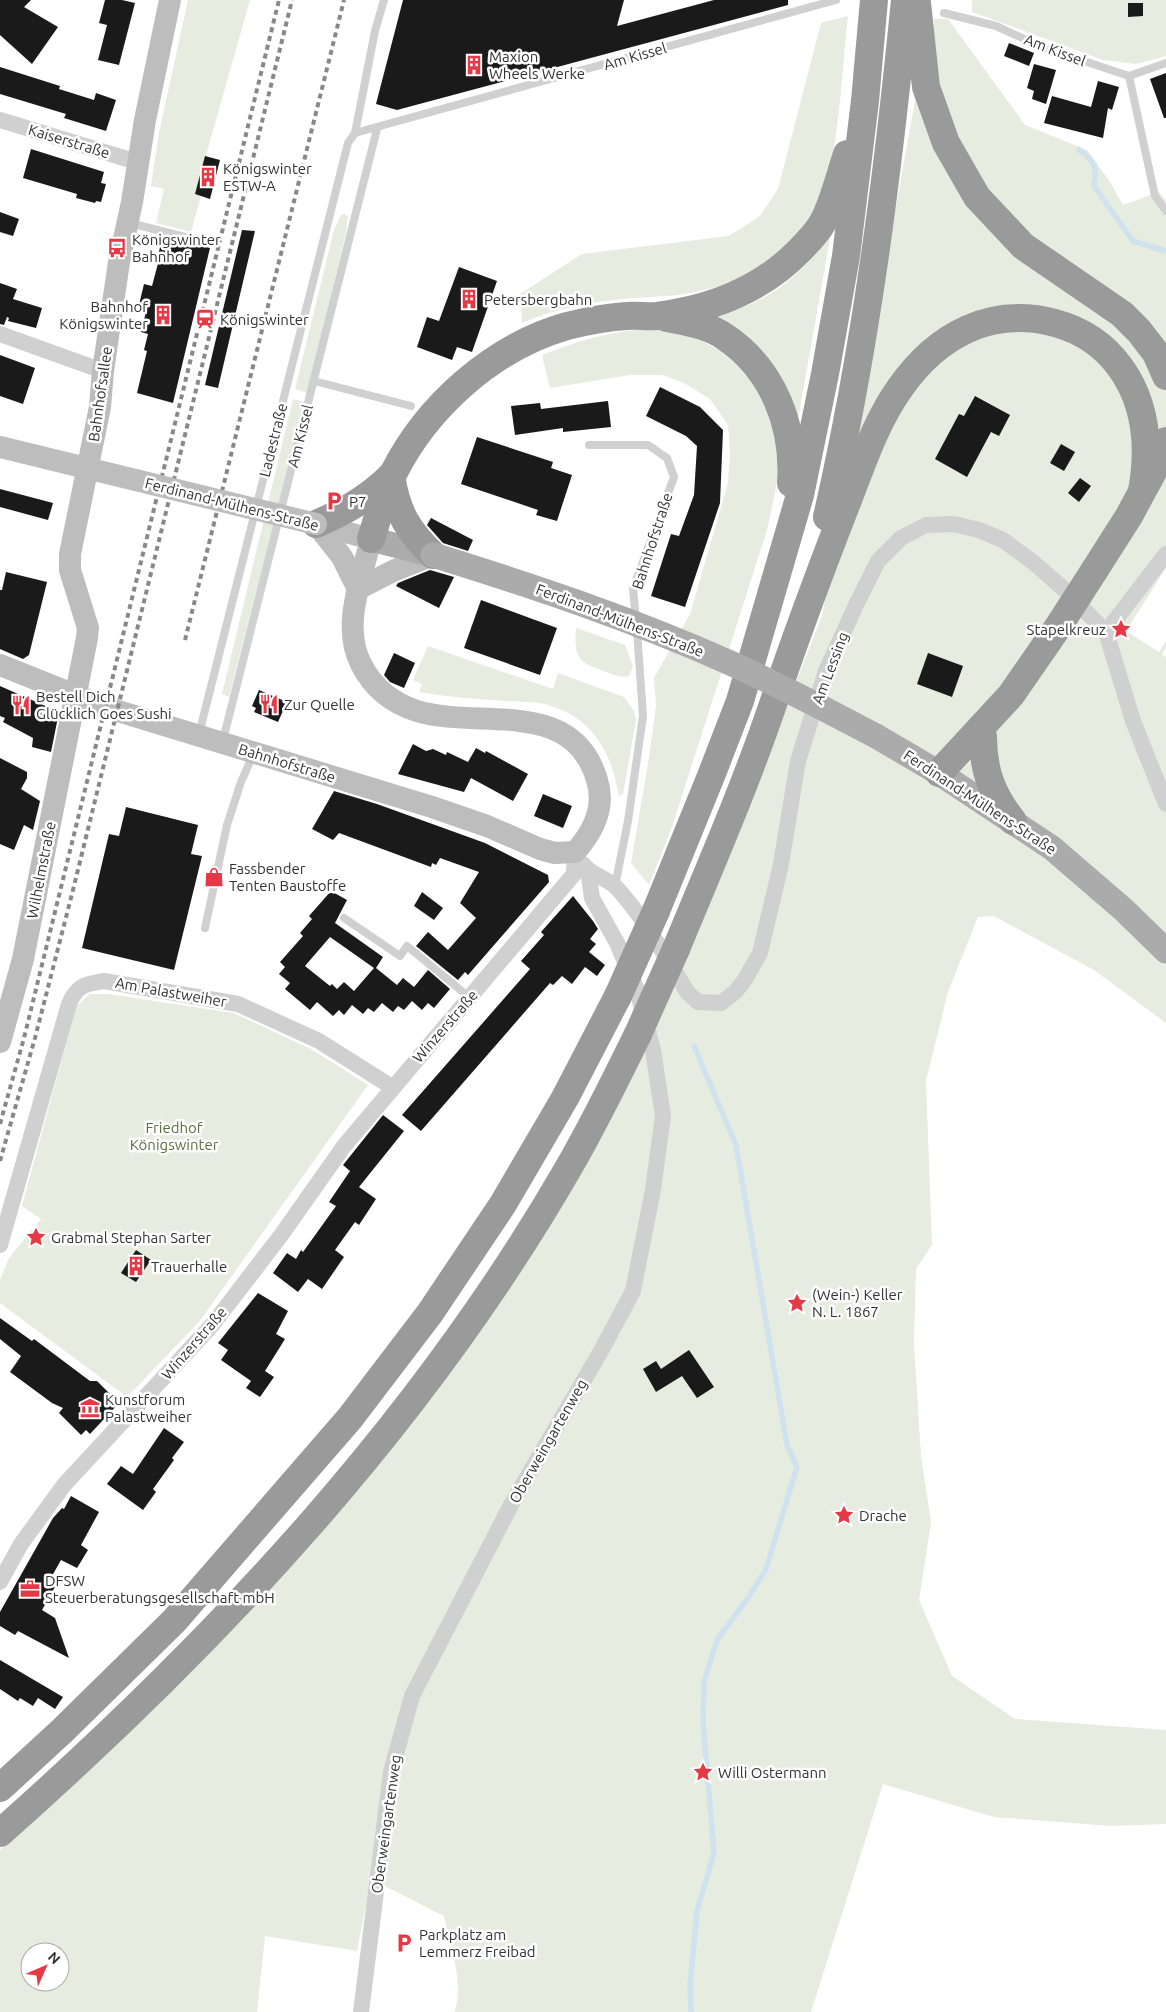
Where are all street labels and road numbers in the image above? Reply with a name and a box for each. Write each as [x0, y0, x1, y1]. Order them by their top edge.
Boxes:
street label: Am Kissel [1022, 31, 1088, 70]
street label: Am Kissel [602, 39, 668, 73]
street label: Kaiserstraße [26, 121, 112, 161]
street label: Bahnhofsallee [85, 345, 115, 443]
street label: Ladestraße [256, 401, 290, 479]
street label: Am Kissel [284, 403, 316, 469]
street label: Ferdinand-Mülhens-Straße [143, 474, 321, 534]
street label: Bahnhofstraße [628, 491, 676, 591]
street label: Ferdinand-Mülhens-Straße [534, 580, 706, 660]
street label: Am Lessing [808, 630, 852, 706]
street label: Bahnhofstraße [236, 740, 338, 786]
street label: Ferdinand-Mülhens-Straße [901, 746, 1059, 858]
street label: Wilhelmstraße [23, 820, 59, 920]
street label: Am Palastweiher [114, 974, 228, 1010]
street label: Winzerstraße [409, 986, 481, 1066]
street label: Winzerstraße [158, 1303, 230, 1383]
street label: Oberweingartenweg [506, 1376, 590, 1506]
street label: Oberweingartenweg [368, 1753, 404, 1895]

